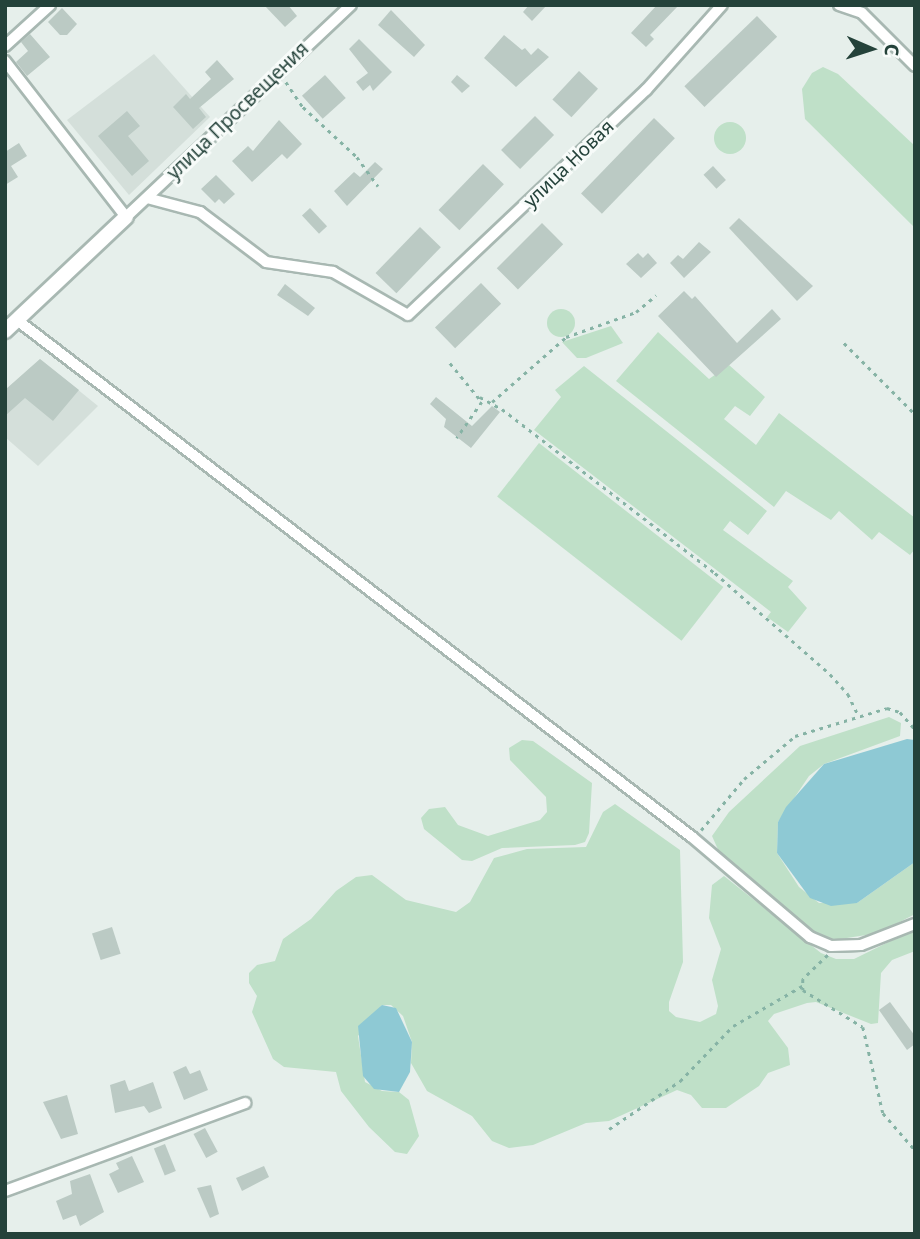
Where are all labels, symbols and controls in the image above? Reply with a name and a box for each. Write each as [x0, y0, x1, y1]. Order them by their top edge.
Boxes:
north arrow [836, 14, 906, 84]
street label: улица Просвещения [162, 37, 314, 185]
text: С [879, 43, 905, 57]
street label: улица Новая [519, 115, 619, 213]

